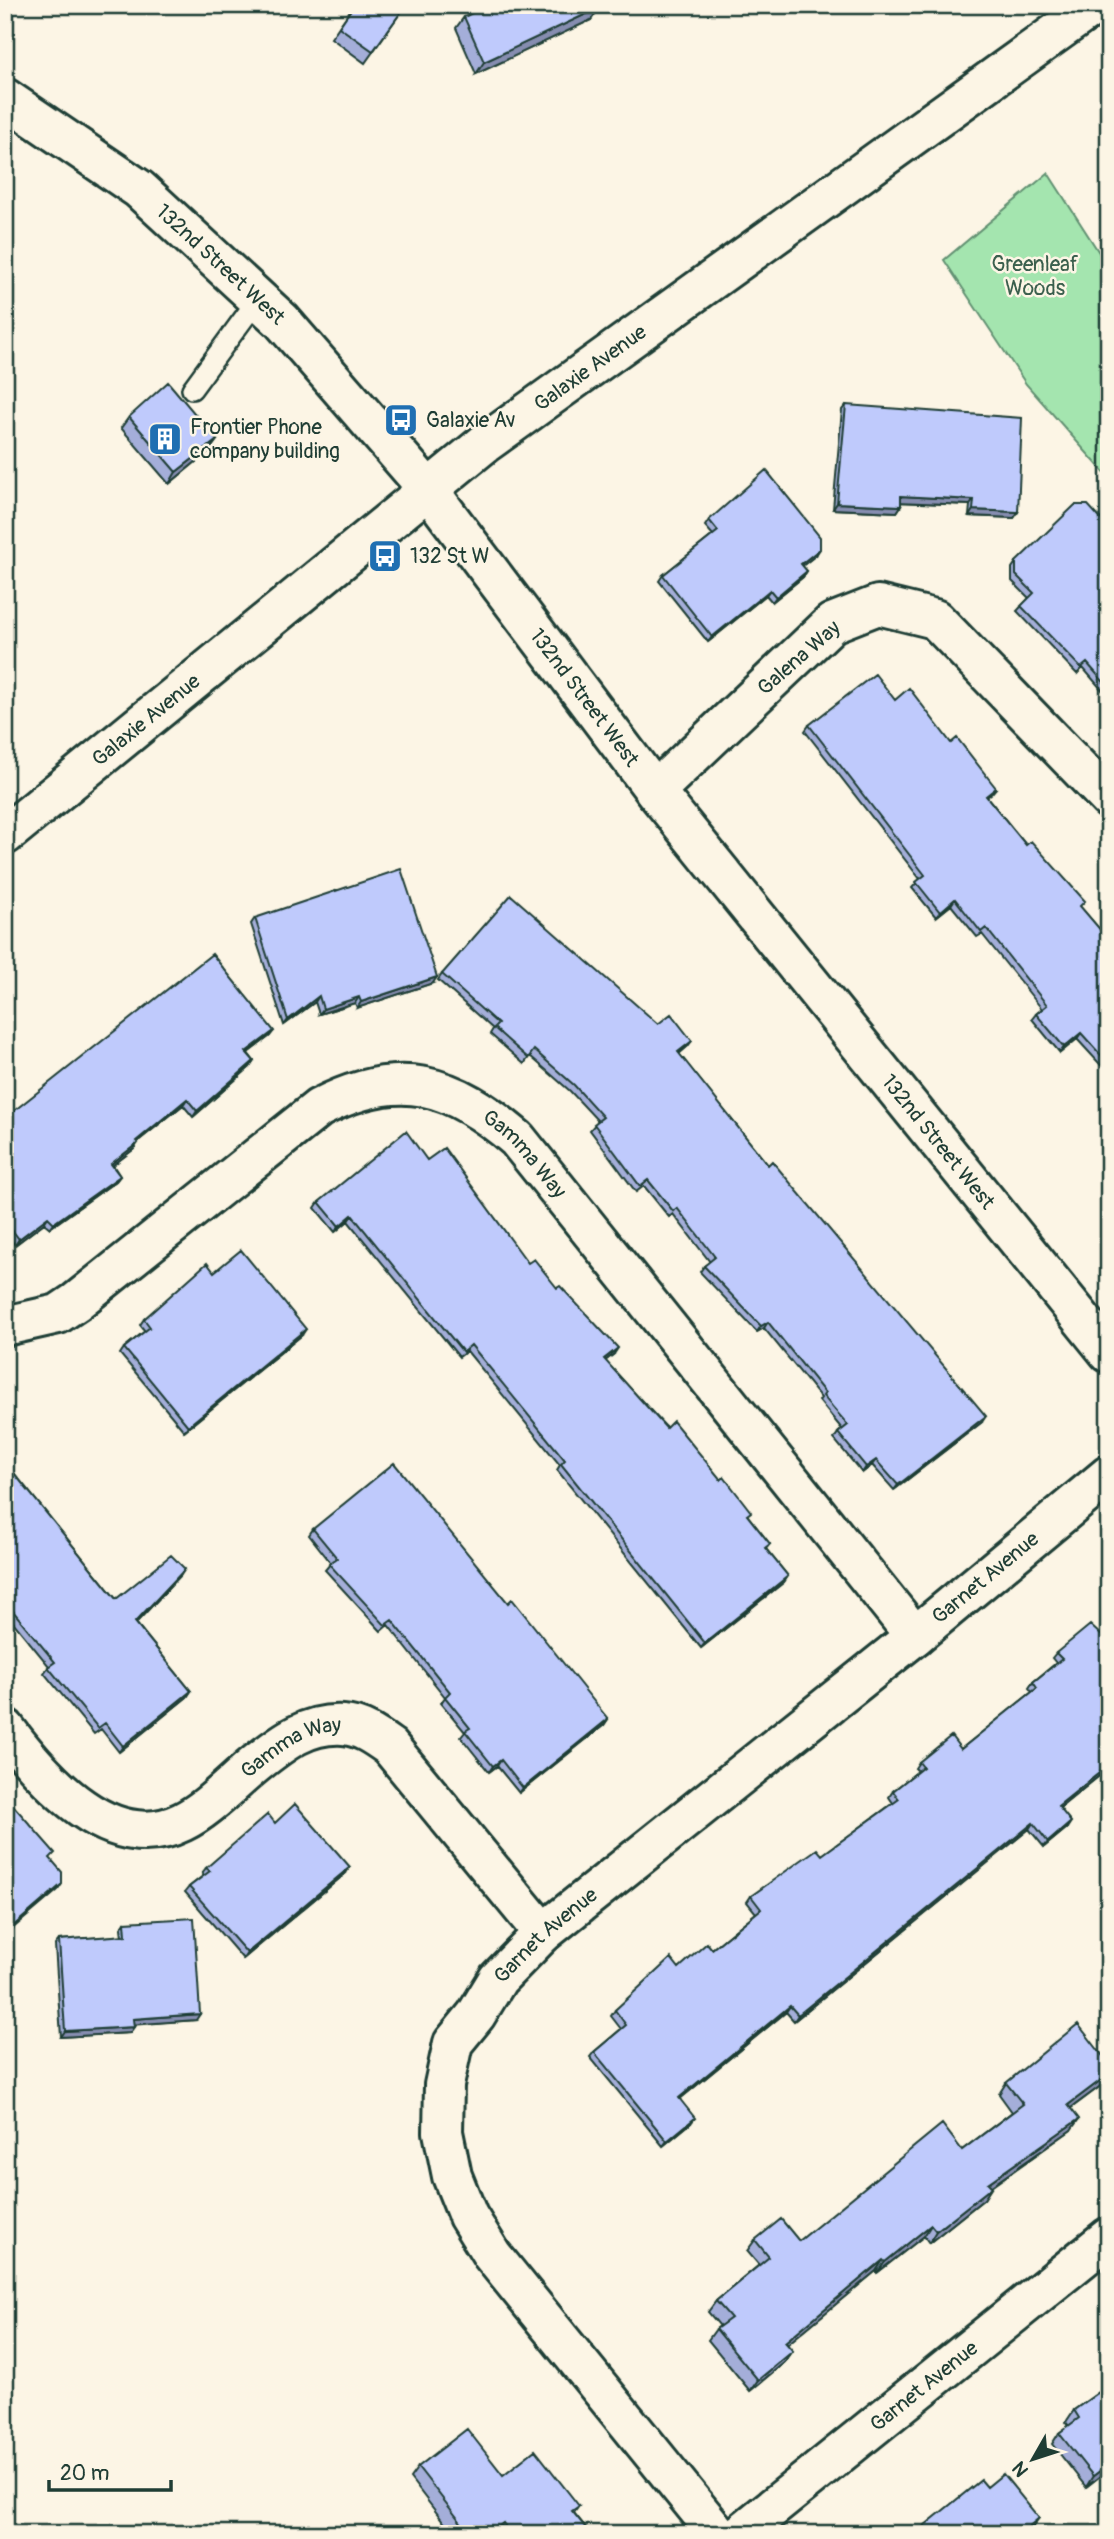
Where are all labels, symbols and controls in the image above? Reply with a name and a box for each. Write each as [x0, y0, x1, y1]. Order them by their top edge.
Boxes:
street label: 132nd Street West [150, 198, 291, 331]
park label: Greenleaf Woods [992, 251, 1079, 302]
street label: Galaxie Avenue [529, 318, 652, 417]
bus stop icon: Galaxie Av [382, 401, 420, 439]
place label: Galaxie Av [426, 407, 515, 434]
place label: Frontier Phone company building [190, 414, 340, 465]
building icon: Frontier Phone company building [146, 420, 184, 458]
bus stop icon: 132 St W [366, 537, 404, 575]
place label: 132 St W [410, 543, 489, 570]
street label: Galena Way [752, 614, 846, 701]
street label: 132nd Street West [524, 623, 646, 772]
street label: Galaxie Avenue [86, 667, 206, 772]
street label: 132nd Street West [876, 1069, 1001, 1215]
street label: Gamma Way [478, 1103, 573, 1204]
street label: Garnet Avenue [926, 1525, 1045, 1630]
street label: Gamma Way [235, 1711, 341, 1784]
street label: Garnet Avenue [488, 1881, 603, 1989]
street label: Garnet Avenue [864, 2334, 984, 2438]
north arrow [998, 2424, 1068, 2494]
scale bar [49, 2448, 172, 2492]
text: N [1007, 2456, 1034, 2482]
text: 20 m [60, 2460, 109, 2487]

